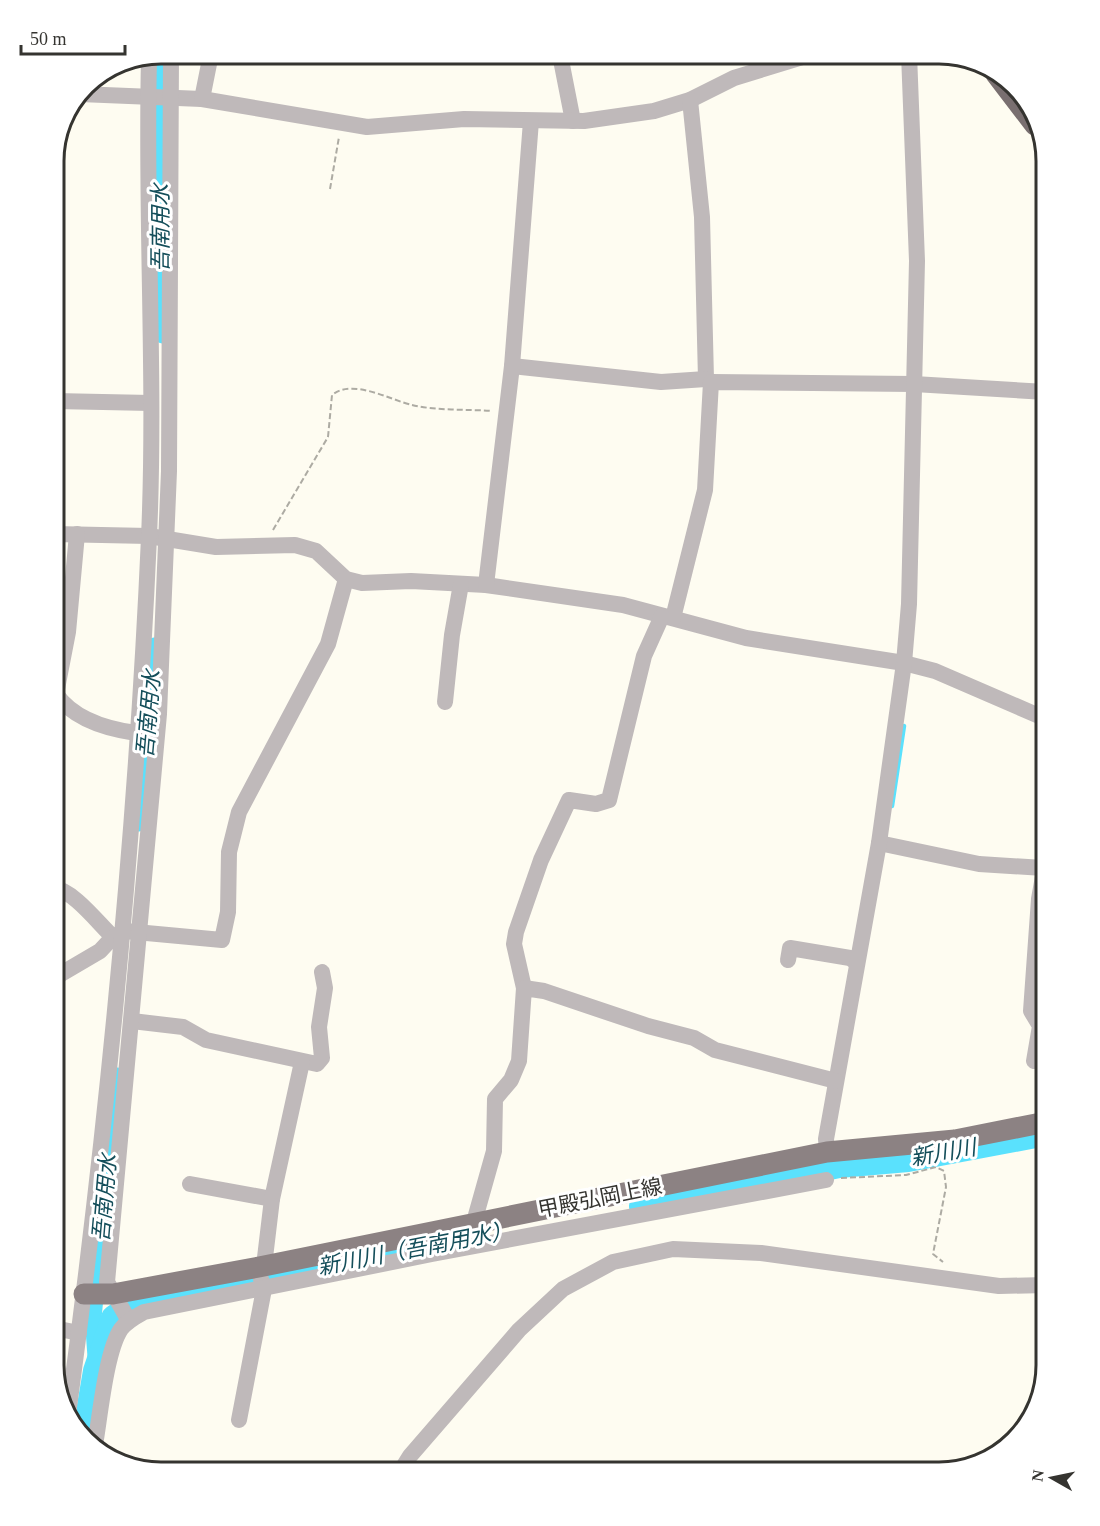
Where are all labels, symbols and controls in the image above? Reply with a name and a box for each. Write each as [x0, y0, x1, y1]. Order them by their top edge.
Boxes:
scale bar [21, 18, 124, 56]
text: 50 m [30, 29, 67, 49]
water label: 吾南用水 [148, 182, 173, 272]
water label: 吾南用水 [132, 667, 165, 759]
water label: 新川川 [908, 1134, 980, 1171]
water label: 吾南用水 [88, 1151, 121, 1243]
street label: 甲殿弘岡上線 [536, 1174, 664, 1222]
water label: 新川川（吾南用水） [316, 1217, 515, 1280]
north arrow [1022, 1448, 1082, 1508]
text: N [1028, 1468, 1047, 1483]

